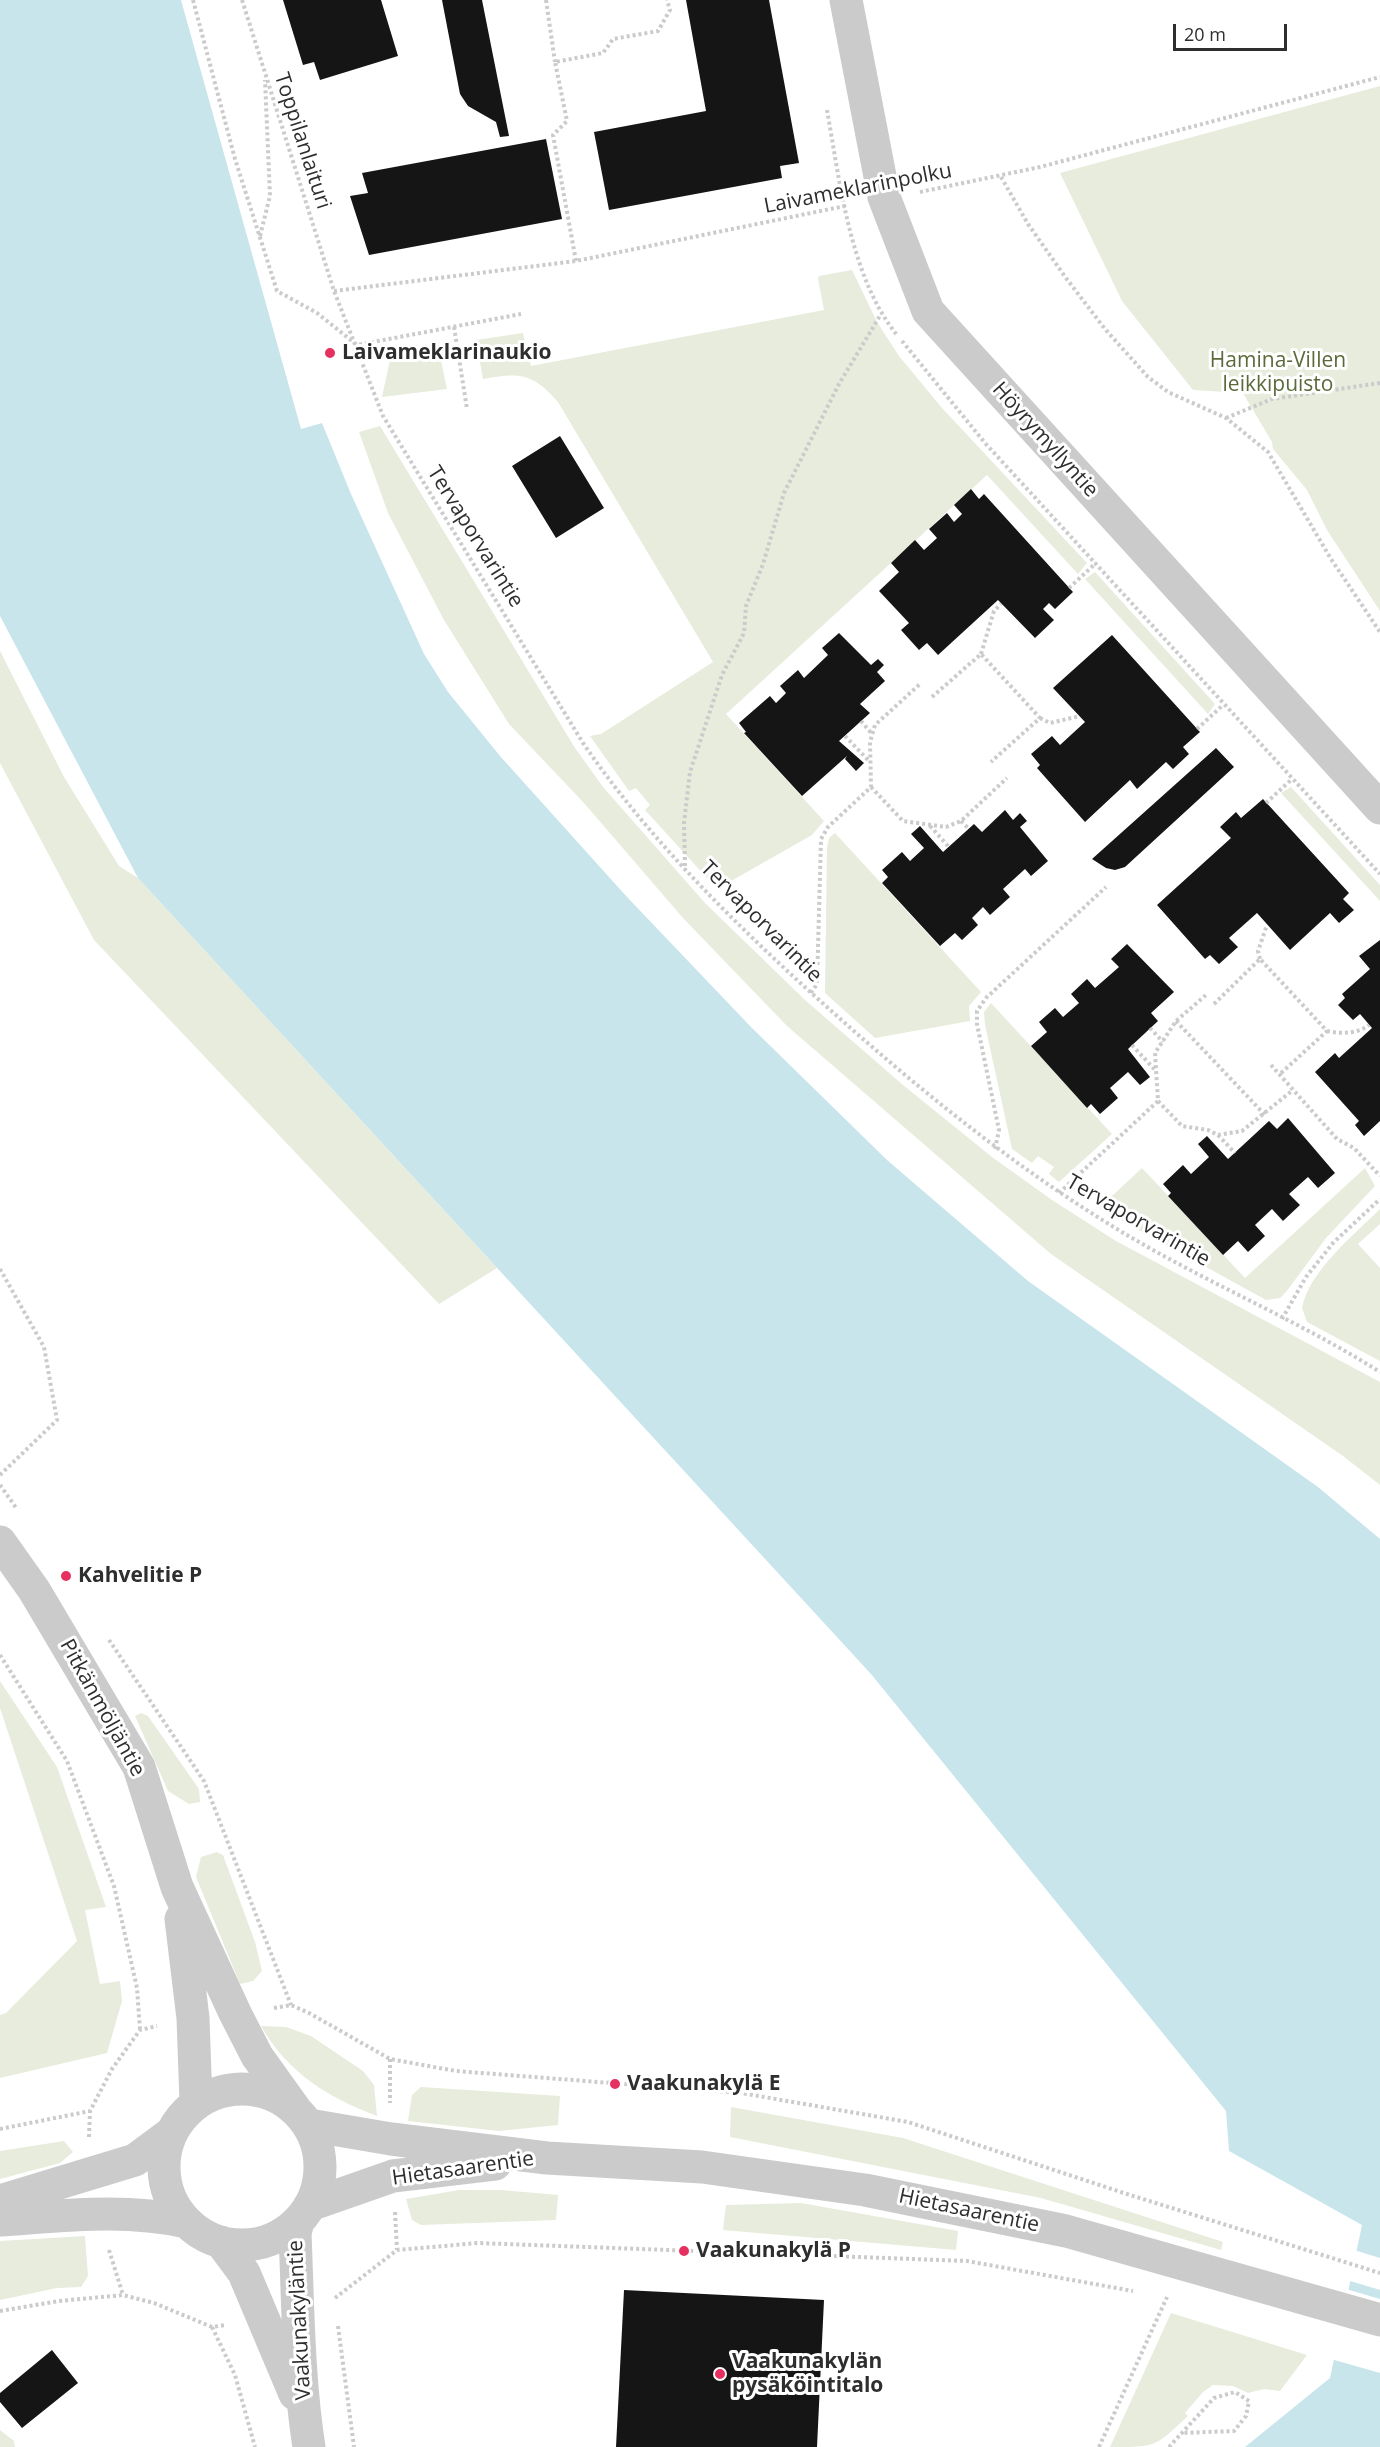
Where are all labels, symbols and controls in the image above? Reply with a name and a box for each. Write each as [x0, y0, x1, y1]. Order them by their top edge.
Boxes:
scale bar [1176, 12, 1290, 50]
text: 20 m [1184, 22, 1226, 46]
street label: Toppilanlaituri [268, 70, 336, 212]
street label: Laivameklarinpolku [762, 158, 954, 220]
place label: Laivameklarinaukio [342, 340, 551, 366]
marker: Laivameklarinaukio [323, 346, 337, 360]
park label: Hamina-Villen leikkipuisto [1210, 348, 1346, 398]
street label: Höyrymyllyntie [987, 377, 1103, 503]
street label: Tervaporvarintie [421, 462, 529, 612]
street label: Tervaporvarintie [695, 856, 827, 988]
street label: Tervaporvarintie [1062, 1170, 1214, 1272]
place label: Kahvelitie P [78, 1563, 202, 1589]
marker: Kahvelitie P [59, 1569, 73, 1583]
street label: Pitkänmöljäntie [54, 1635, 150, 1781]
place label: Vaakunakylä E [627, 2071, 781, 2097]
marker: Vaakunakylä E [608, 2077, 622, 2091]
street label: Hietasaarentie [390, 2147, 536, 2191]
street label: Hietasaarentie [896, 2184, 1042, 2238]
place label: Vaakunakylä P [696, 2238, 851, 2264]
street label: Vaakunakyläntie [283, 2239, 317, 2401]
marker: Vaakunakylä P [677, 2244, 691, 2258]
place label: Vaakunakylän pysäköintitalo [732, 2349, 883, 2399]
marker: Vaakunakylän pysäköintitalo [713, 2367, 727, 2381]

